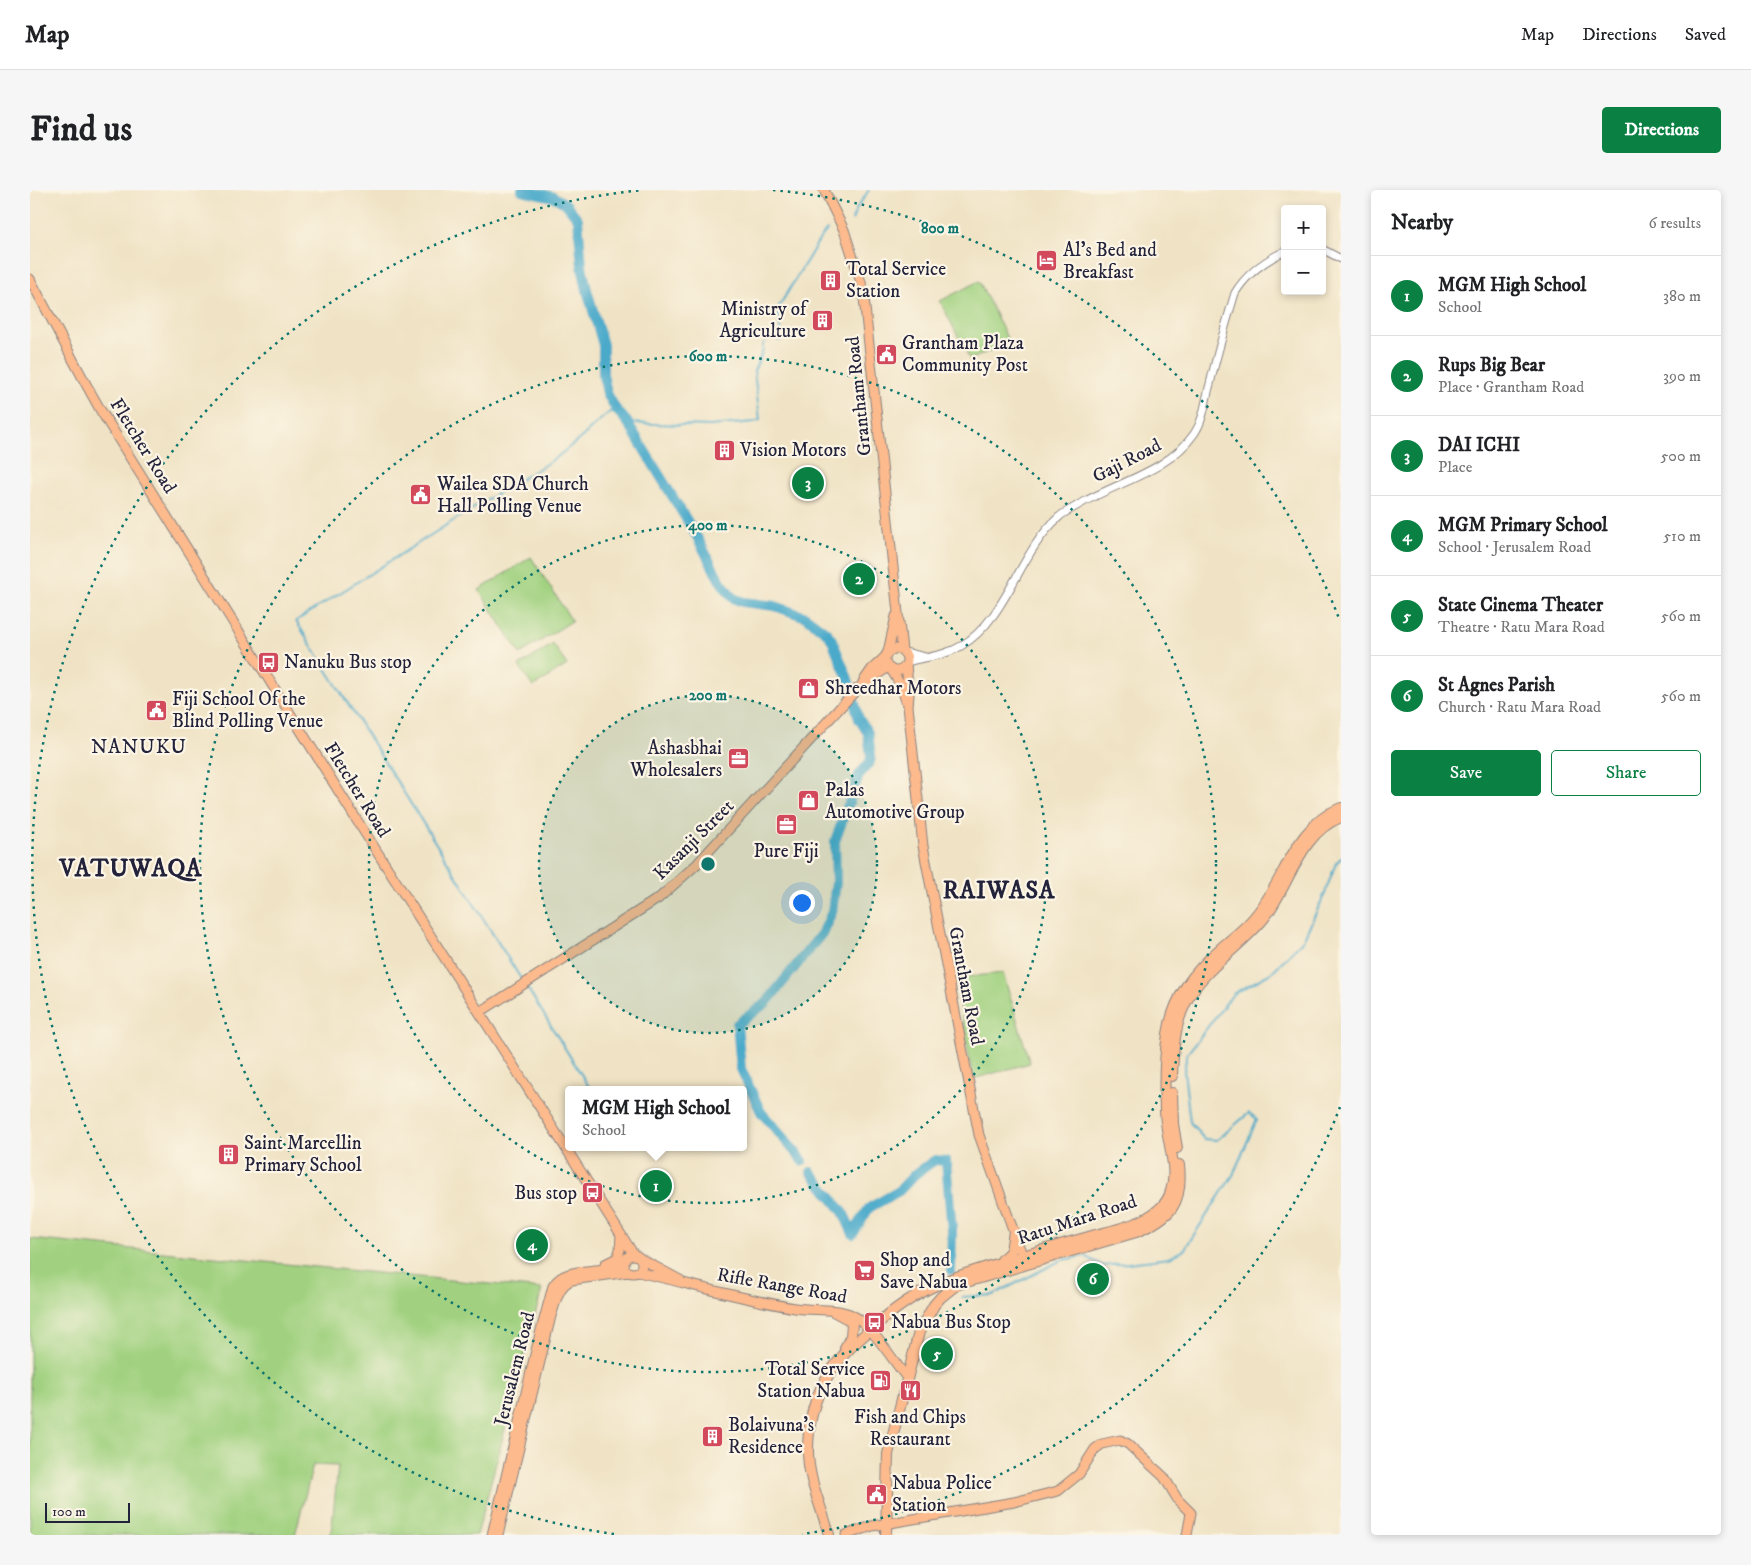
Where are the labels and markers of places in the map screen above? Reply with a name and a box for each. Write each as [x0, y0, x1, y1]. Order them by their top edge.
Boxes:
place label: Al's Bed and Breakfast [1063, 239, 1157, 284]
hotel icon: Al's Bed and Breakfast [1035, 249, 1059, 273]
place label: Total Service Station [846, 258, 946, 303]
building icon: Total Service Station [818, 268, 842, 292]
place label: Ministry of Agriculture [719, 298, 809, 343]
building icon: Ministry of Agriculture [810, 308, 834, 332]
place label: Grantham Plaza Community Post [902, 332, 1028, 377]
public building icon: Grantham Plaza Community Post [874, 342, 898, 366]
building icon: Vision Motors [712, 438, 736, 462]
place label: Vision Motors [739, 439, 846, 462]
pin: 3 [792, 464, 824, 502]
place label: Wailea SDA Church Hall Polling Venue [436, 473, 589, 518]
public building icon: Wailea SDA Church Hall Polling Venue [409, 483, 433, 507]
pin: 2 [843, 560, 875, 598]
bus stop icon: Nanuku Bus stop [256, 650, 280, 674]
place label: Nanuku Bus stop [284, 651, 412, 674]
shop icon: Shreedhar Motors [797, 676, 821, 700]
place label: Shreedhar Motors [825, 677, 961, 700]
place label: Fiji School Of the Blind Polling Venue [172, 688, 323, 733]
public building icon: Fiji School Of the Blind Polling Venue [144, 698, 168, 722]
place label: Ashasbhai Wholesalers [629, 737, 722, 782]
office icon: Ashasbhai Wholesalers [726, 747, 750, 771]
place label: Palas Automotive Group [825, 779, 965, 824]
shop icon: Palas Automotive Group [797, 789, 821, 813]
office icon: Pure Fiji [774, 813, 798, 837]
place label: Pure Fiji [753, 840, 819, 863]
centre of rings [699, 855, 717, 873]
place label: Saint Marcellin Primary School [244, 1132, 362, 1177]
building icon: Saint Marcellin Primary School [216, 1142, 240, 1166]
pin: 1 [640, 1167, 672, 1205]
bus stop icon: Bus stop [581, 1181, 605, 1205]
place label: Bus stop [514, 1182, 577, 1205]
pin: 4 [516, 1226, 548, 1264]
place label: Shop and Save Nabua [880, 1249, 968, 1294]
supermarket icon: Shop and Save Nabua [852, 1259, 876, 1283]
pin: 6 [1077, 1260, 1109, 1298]
bus stop icon: Nabua Bus Stop [863, 1310, 887, 1334]
place label: Nabua Bus Stop [891, 1311, 1011, 1334]
pin: 5 [921, 1335, 953, 1373]
place label: Total Service Station Nabua [757, 1358, 865, 1403]
fuel station icon: Total Service Station Nabua [869, 1368, 893, 1392]
restaurant icon: Fish and Chips Restaurant [898, 1379, 922, 1403]
place label: Fish and Chips Restaurant [854, 1406, 966, 1451]
place label: Bolaivuna's Residence [728, 1414, 814, 1459]
building icon: Bolaivuna's Residence [700, 1424, 724, 1448]
place label: Nabua Police Station [892, 1472, 992, 1517]
public building icon: Nabua Police Station [864, 1482, 888, 1506]

